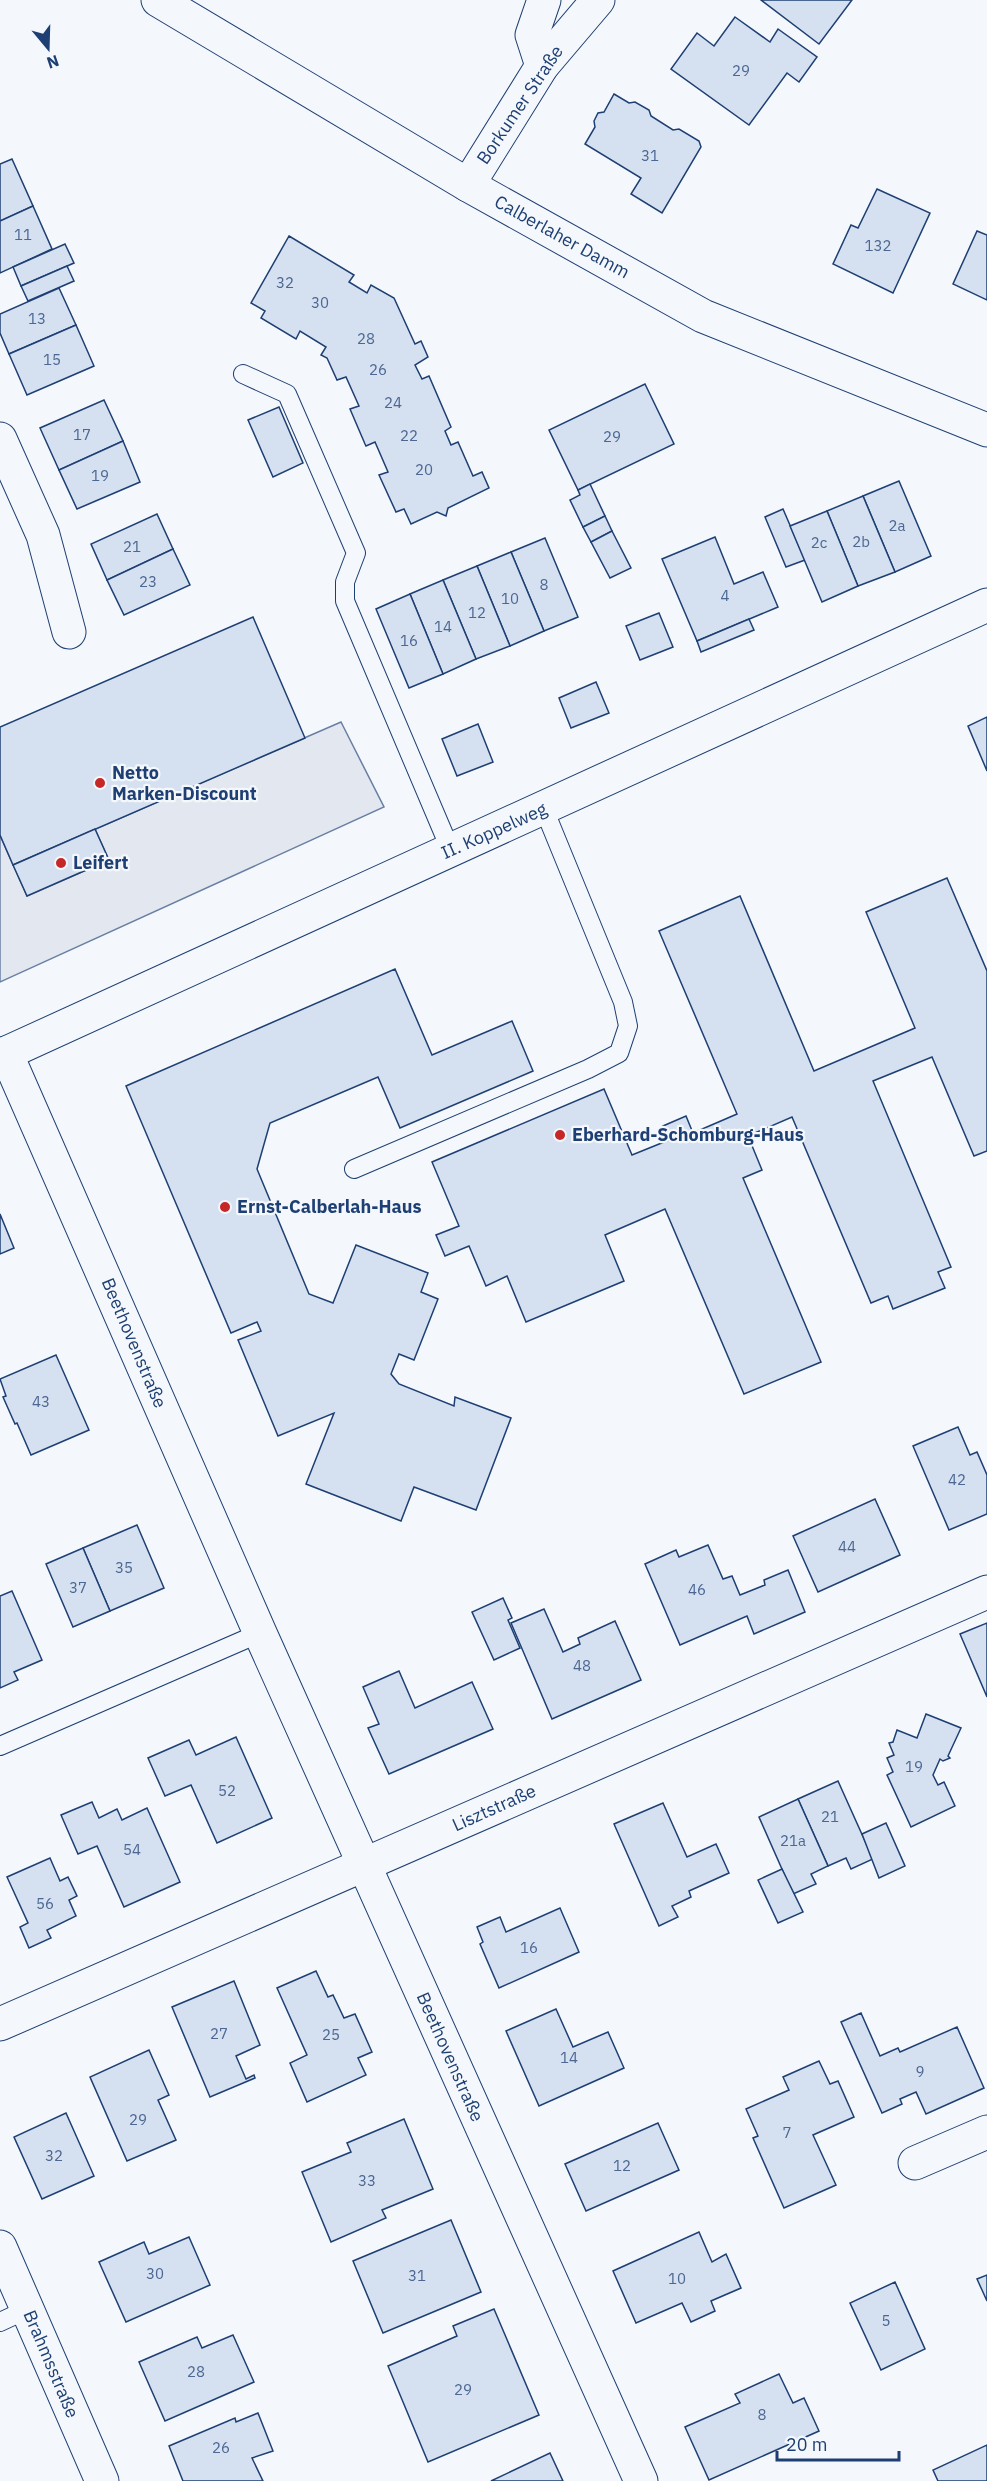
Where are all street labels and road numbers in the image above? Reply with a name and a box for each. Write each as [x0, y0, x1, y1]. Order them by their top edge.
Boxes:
street label: Borkumer Straße [471, 41, 568, 169]
street label: Calberlaher Damm [491, 190, 634, 283]
street label: II. Koppelweg [437, 797, 551, 864]
street label: Beethovenstraße [97, 1274, 172, 1412]
street label: Lisztstraße [448, 1779, 539, 1836]
street label: Beethovenstraße [412, 1988, 489, 2125]
street label: Brahmsstraße [18, 2306, 85, 2421]

